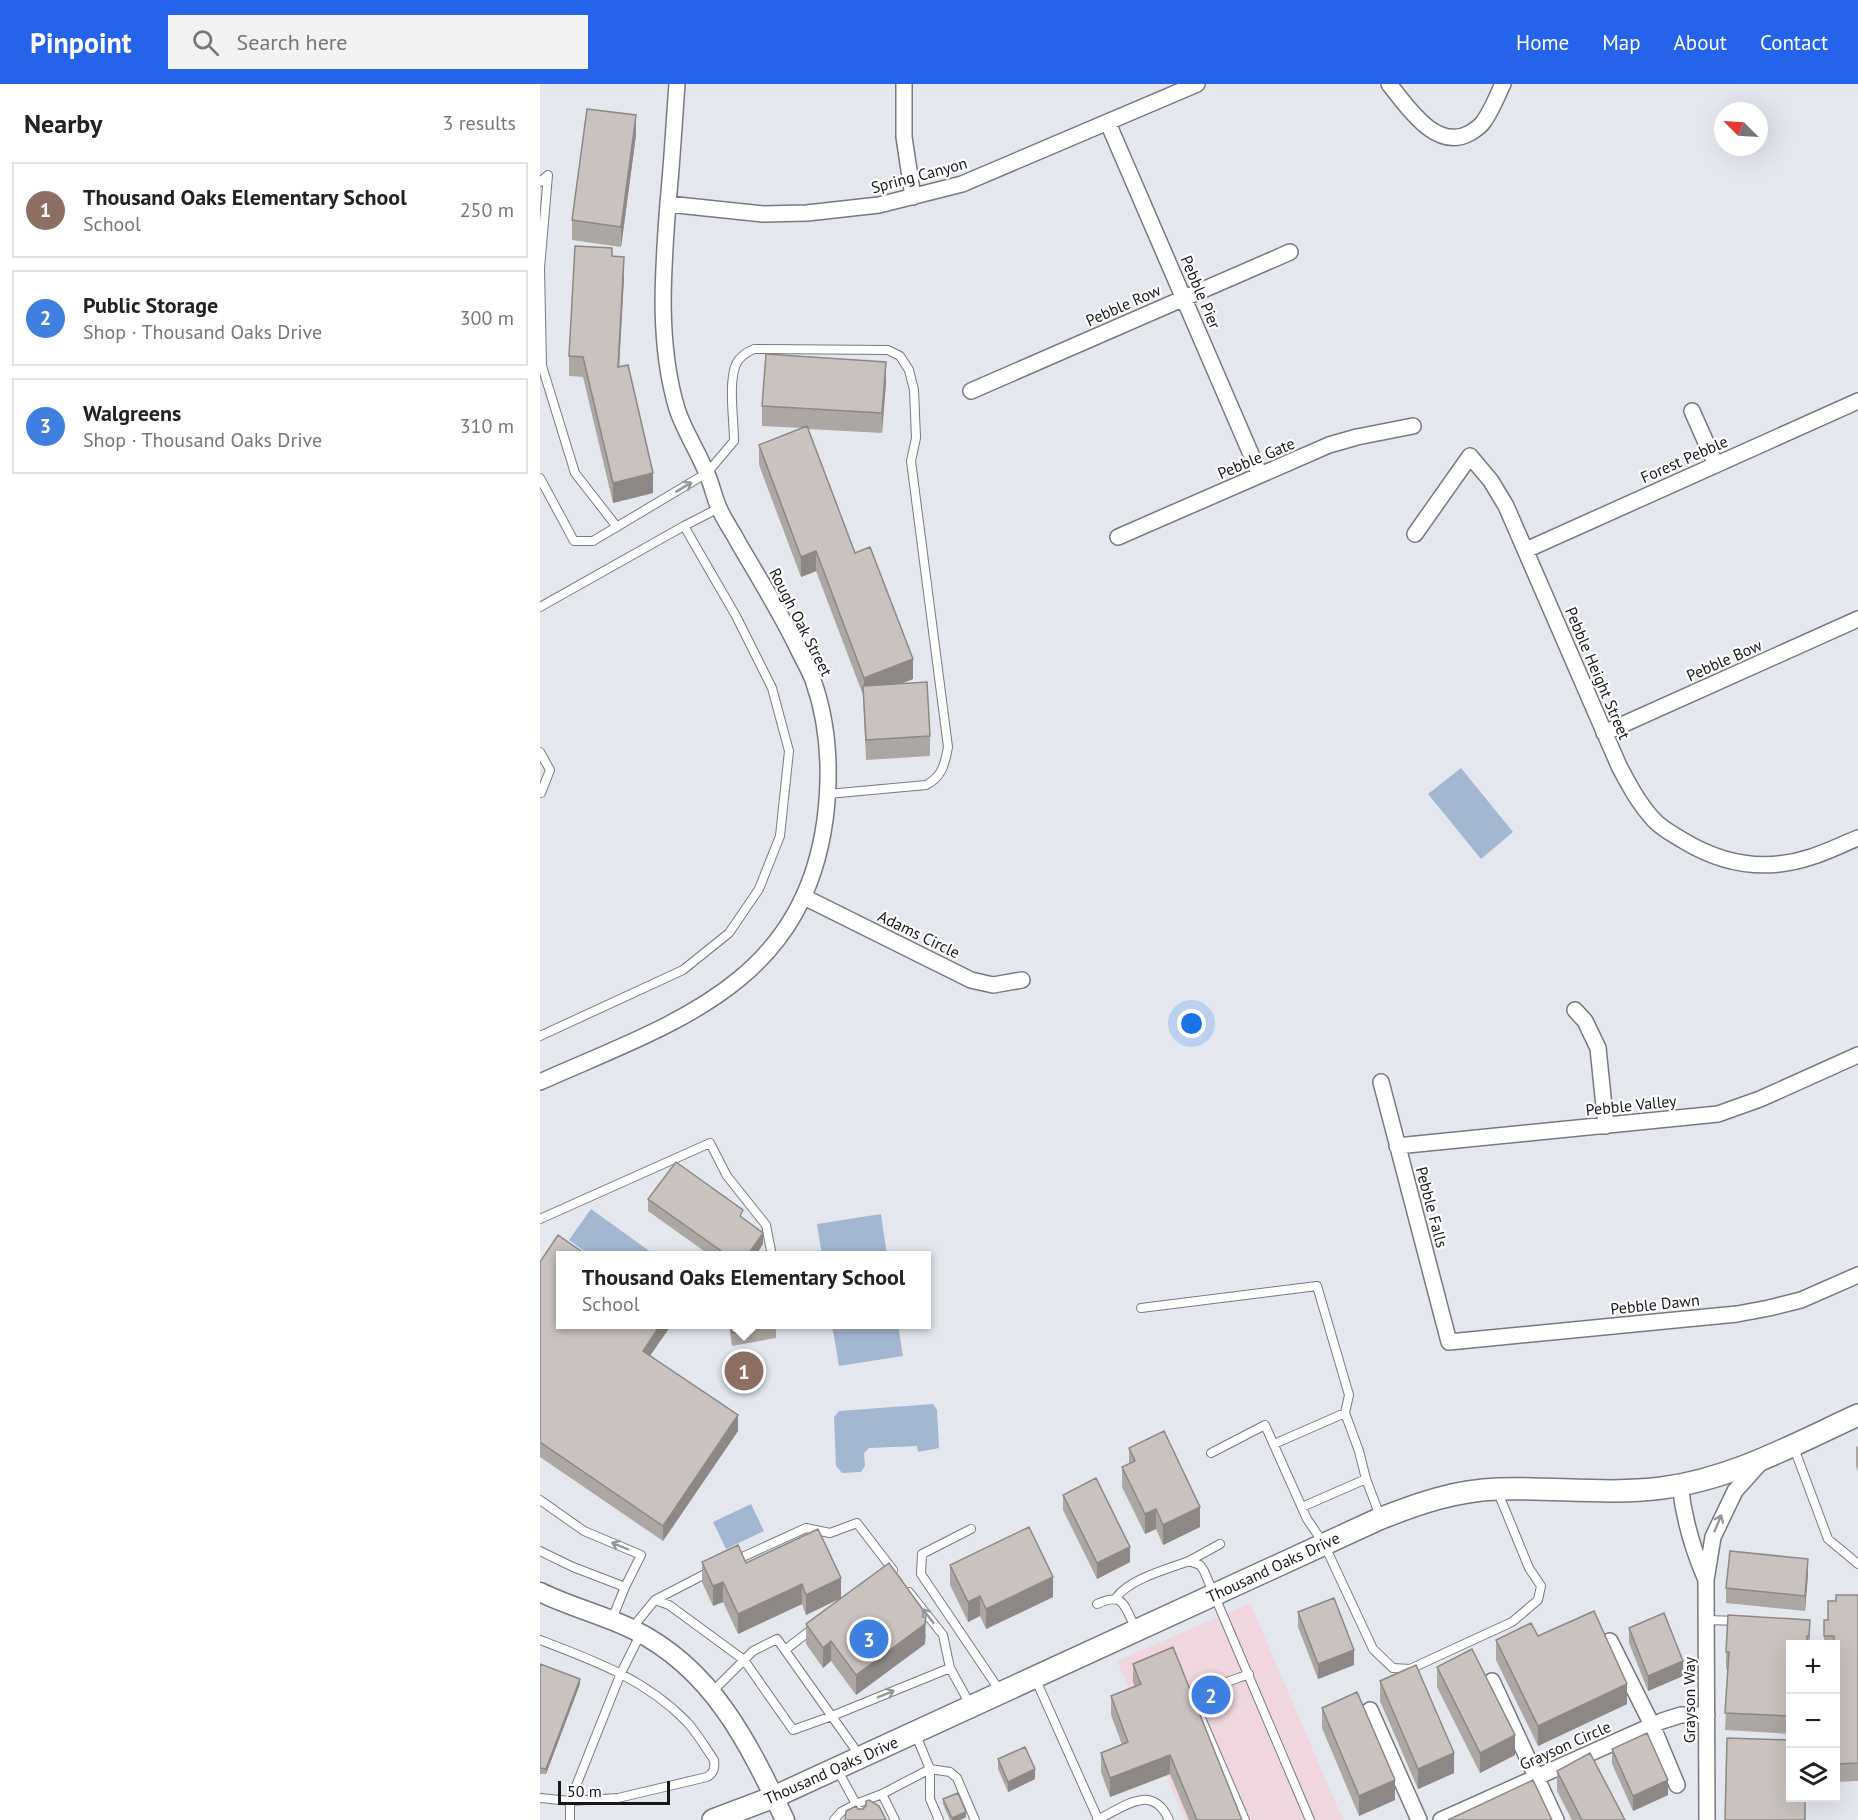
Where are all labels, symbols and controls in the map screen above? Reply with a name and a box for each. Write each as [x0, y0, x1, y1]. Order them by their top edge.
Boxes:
search box [168, 15, 588, 69]
text: Pinpoint [30, 24, 132, 61]
icon: search [189, 26, 222, 59]
text: Search here [237, 28, 347, 56]
text: Home [1516, 29, 1569, 56]
text: Map [1602, 29, 1641, 56]
text: About [1674, 29, 1727, 56]
text: Contact [1760, 29, 1828, 56]
north arrow [1714, 102, 1768, 156]
text: Nearby [24, 107, 102, 140]
text: 3 results [443, 110, 516, 136]
street label: Spring Canyon [869, 153, 969, 197]
text: Thousand Oaks Elementary School [83, 183, 407, 211]
text: 1 [40, 197, 51, 223]
text: 250 m [460, 197, 514, 223]
text: School [83, 211, 141, 237]
street label: Pebble Pier [1177, 252, 1226, 332]
street label: Pebble Row [1082, 280, 1164, 330]
text: Public Storage [83, 291, 218, 319]
text: 2 [40, 305, 51, 331]
text: 300 m [460, 305, 514, 331]
text: Shop · Thousand Oaks Drive [83, 319, 322, 345]
text: Walgreens [83, 399, 181, 427]
text: 3 [40, 413, 51, 439]
text: 310 m [460, 413, 514, 439]
text: Shop · Thousand Oaks Drive [83, 427, 322, 453]
street label: Forest Pebble [1637, 431, 1731, 487]
street label: Pebble Gate [1214, 433, 1298, 483]
one-way arrow [675, 480, 692, 492]
street label: Rough Oak Street [765, 565, 837, 680]
street label: Pebble Height Street [1561, 604, 1635, 743]
street label: Pebble Bow [1683, 634, 1765, 685]
street label: Adams Circle [875, 906, 963, 962]
your location [1177, 1009, 1206, 1038]
street label: Pebble Valley [1585, 1090, 1678, 1120]
street label: Pebble Falls [1412, 1164, 1452, 1250]
popup [556, 1251, 931, 1329]
text: Thousand Oaks Elementary School [582, 1263, 905, 1291]
street label: Pebble Dawn [1609, 1289, 1701, 1319]
text: School [582, 1291, 640, 1317]
pin: 1 [724, 1348, 764, 1394]
one-way arrow [1713, 1515, 1724, 1533]
street label: Thousand Oaks Drive [1203, 1527, 1343, 1607]
one-way arrow [612, 1540, 630, 1552]
one-way arrow [921, 1608, 934, 1624]
pin: 3 [850, 1616, 888, 1662]
map controls [1786, 1640, 1840, 1802]
button: + [1786, 1640, 1840, 1694]
street label: Grayson Way [1679, 1656, 1699, 1743]
pin: 2 [1192, 1672, 1230, 1718]
one-way arrow [877, 1688, 895, 1699]
button: − [1786, 1694, 1840, 1748]
street label: Grayson Circle [1516, 1716, 1614, 1774]
street label: Thousand Oaks Drive [761, 1731, 901, 1809]
button: layers [1786, 1748, 1840, 1802]
scale bar [558, 1778, 670, 1806]
text: 50 m [567, 1781, 602, 1801]

